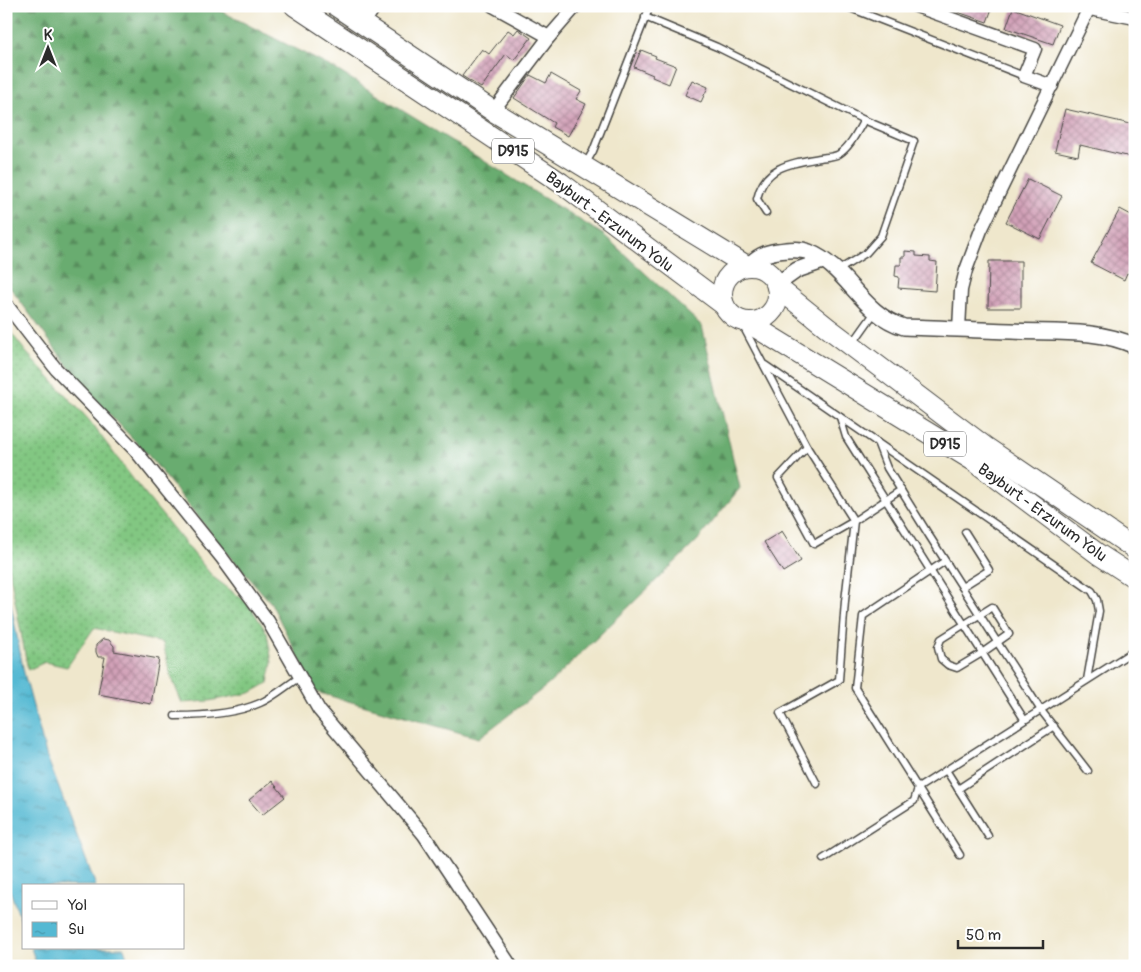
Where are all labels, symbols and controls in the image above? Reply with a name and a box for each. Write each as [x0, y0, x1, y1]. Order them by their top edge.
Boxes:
north arrow [22, 22, 72, 72]
text: K [44, 27, 53, 44]
road number: D915 [492, 138, 534, 164]
street label: Bayburt - Erzurum Yolu [542, 167, 677, 276]
road number: D915 [924, 432, 966, 456]
street label: Bayburt - Erzurum Yolu [974, 459, 1111, 566]
legend [22, 884, 185, 950]
text: Yol [67, 896, 87, 915]
scale bar [958, 917, 1044, 949]
text: Su [68, 920, 84, 939]
text: 50 m [966, 926, 1001, 945]

